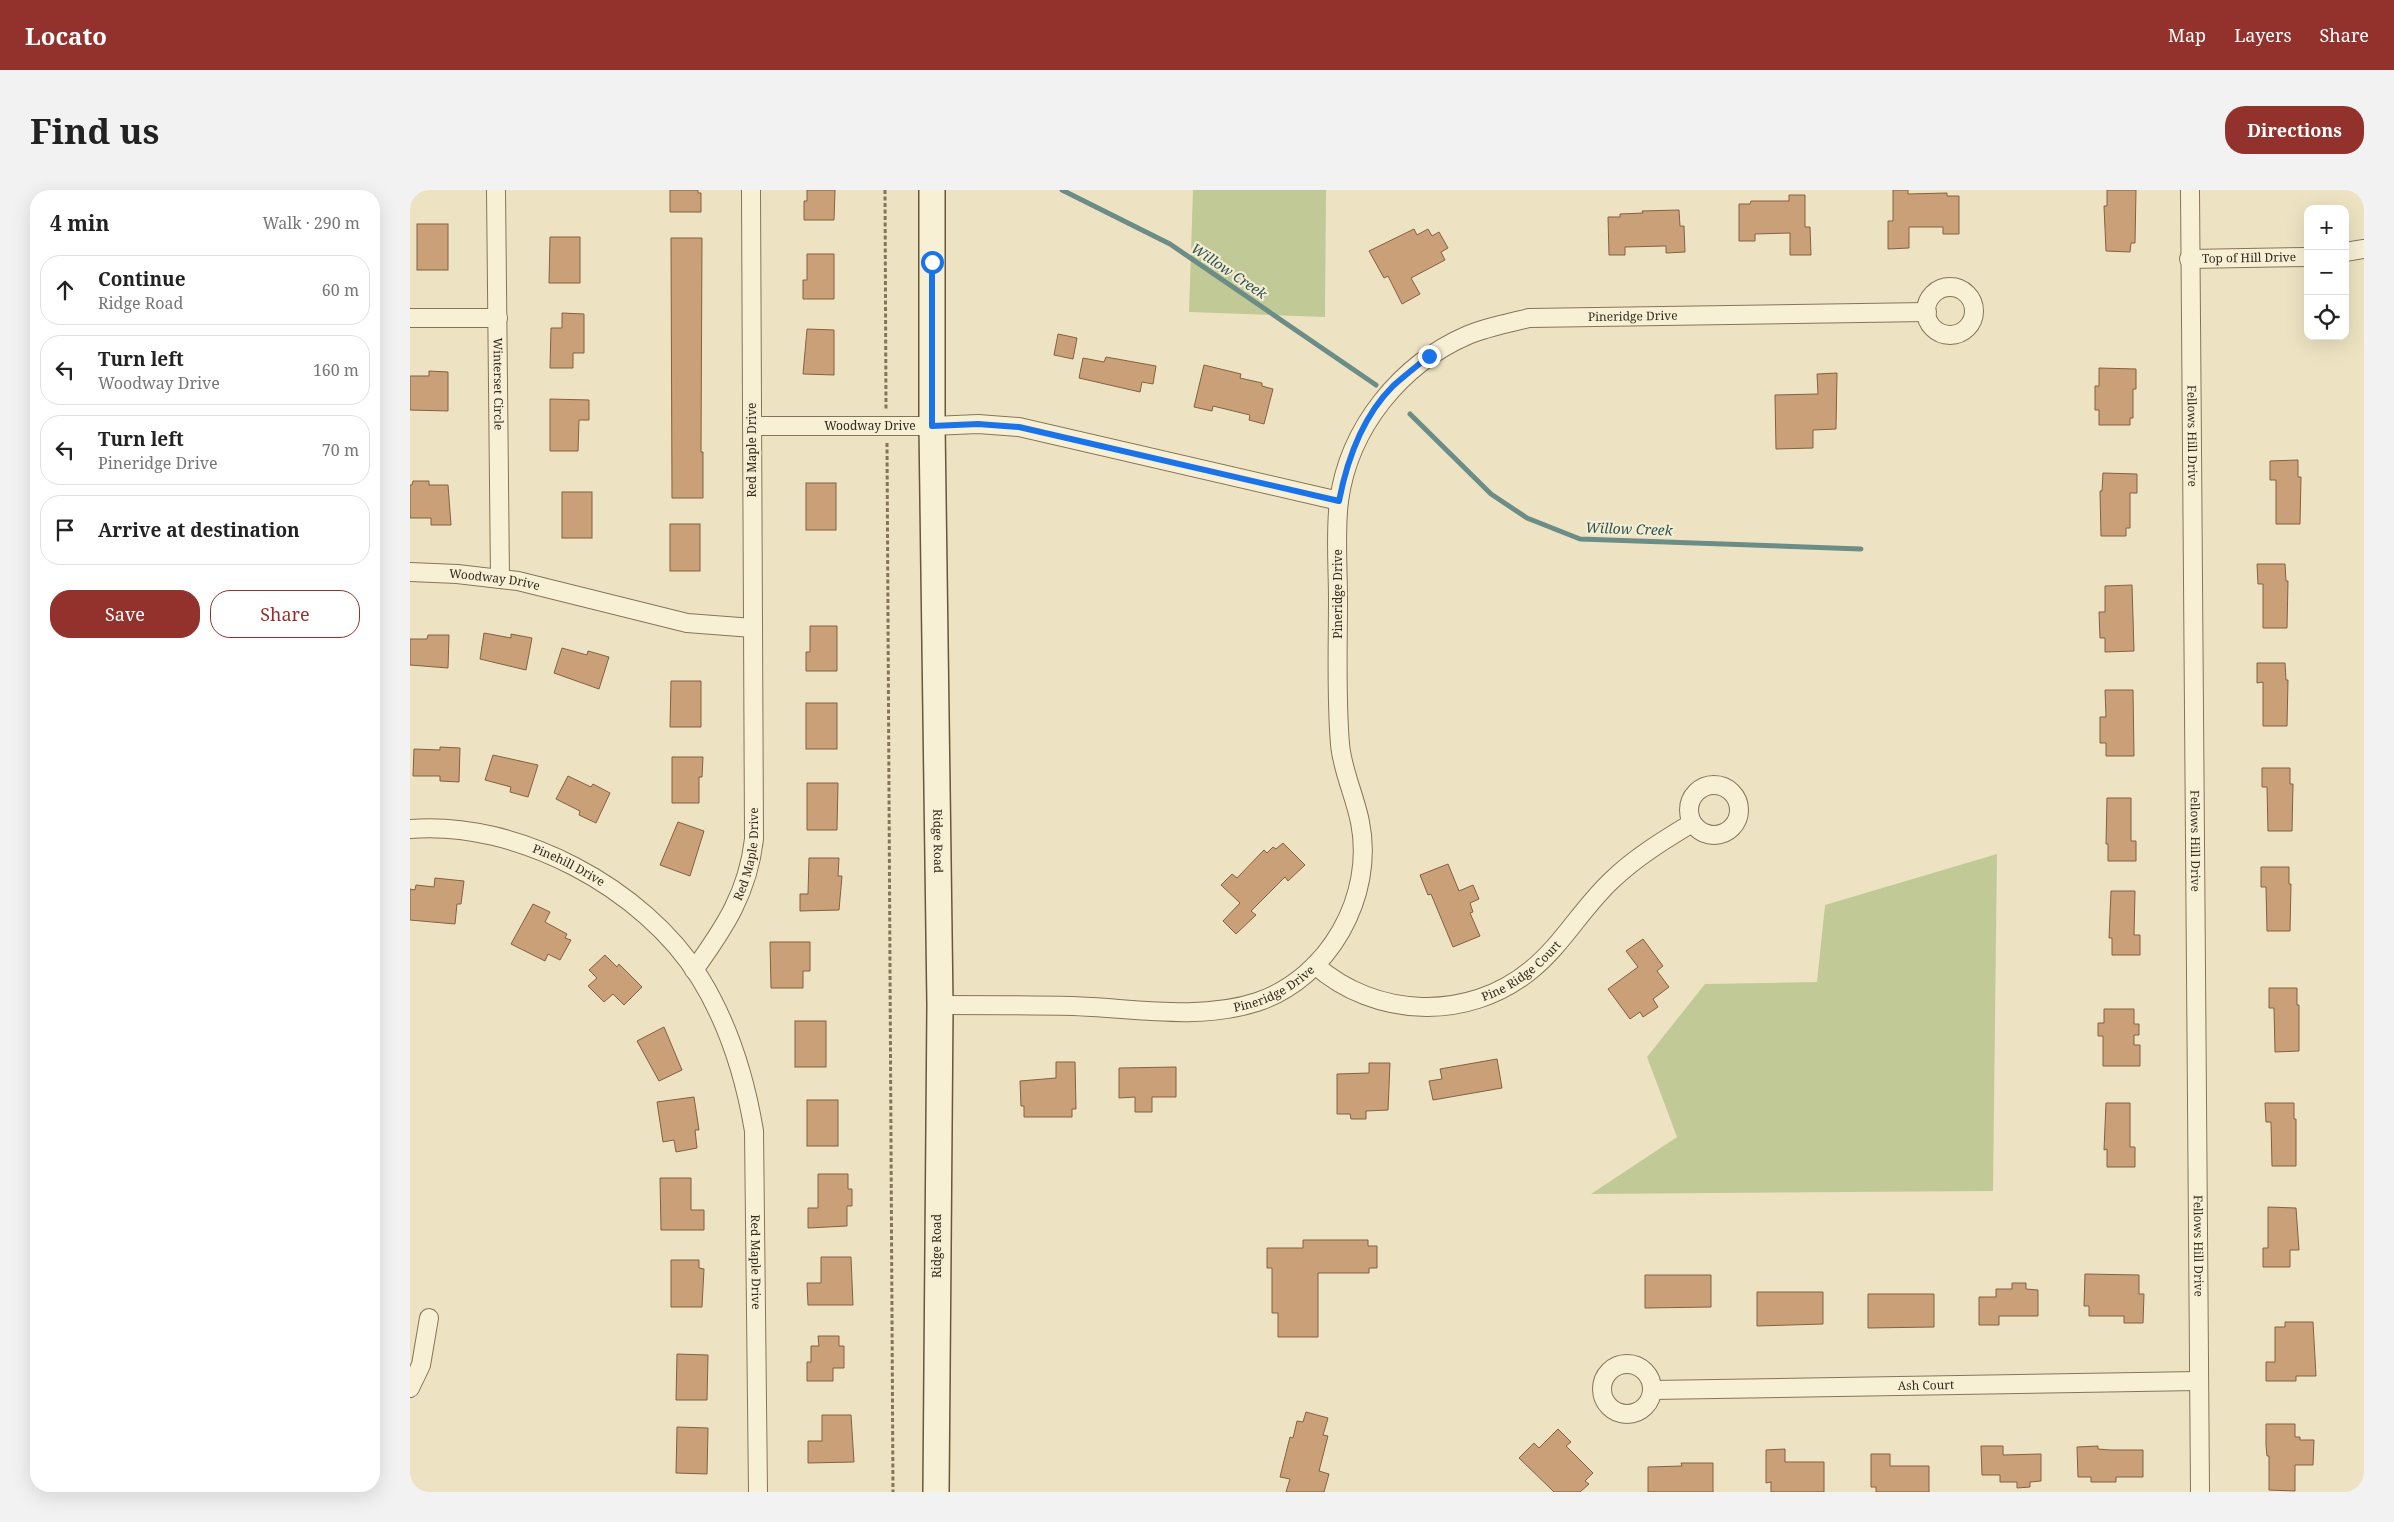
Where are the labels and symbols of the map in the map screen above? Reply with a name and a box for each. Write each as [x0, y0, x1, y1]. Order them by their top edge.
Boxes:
water label: Willow Creek [1188, 238, 1272, 303]
street label: Top of Hill Drive [2202, 248, 2296, 267]
route start [921, 251, 944, 274]
street label: Pineridge Drive [1588, 307, 1678, 325]
street label: Winterset Circle [490, 338, 507, 430]
route end [1418, 345, 1441, 368]
street label: Fellows Hill Drive [2183, 385, 2201, 487]
street label: Red Maple Drive [743, 402, 760, 498]
street label: Woodway Drive [824, 417, 916, 434]
water label: Willow Creek [1585, 517, 1674, 540]
street label: Pineridge Drive [1329, 549, 1346, 639]
street label: Woodway Drive [449, 565, 542, 594]
street label: Fellows Hill Drive [2187, 790, 2204, 892]
street label: Red Maple Drive [729, 807, 762, 903]
street label: Ridge Road [929, 809, 947, 874]
street label: Pinehill Drive [530, 840, 608, 890]
street label: Pine Ridge Court [1479, 937, 1565, 1005]
street label: Pineridge Drive [1232, 961, 1318, 1016]
street label: Fellows Hill Drive [2190, 1195, 2208, 1297]
street label: Ridge Road [928, 1213, 945, 1278]
street label: Red Maple Drive [747, 1214, 765, 1310]
street label: Ash Court [1898, 1376, 1954, 1394]

